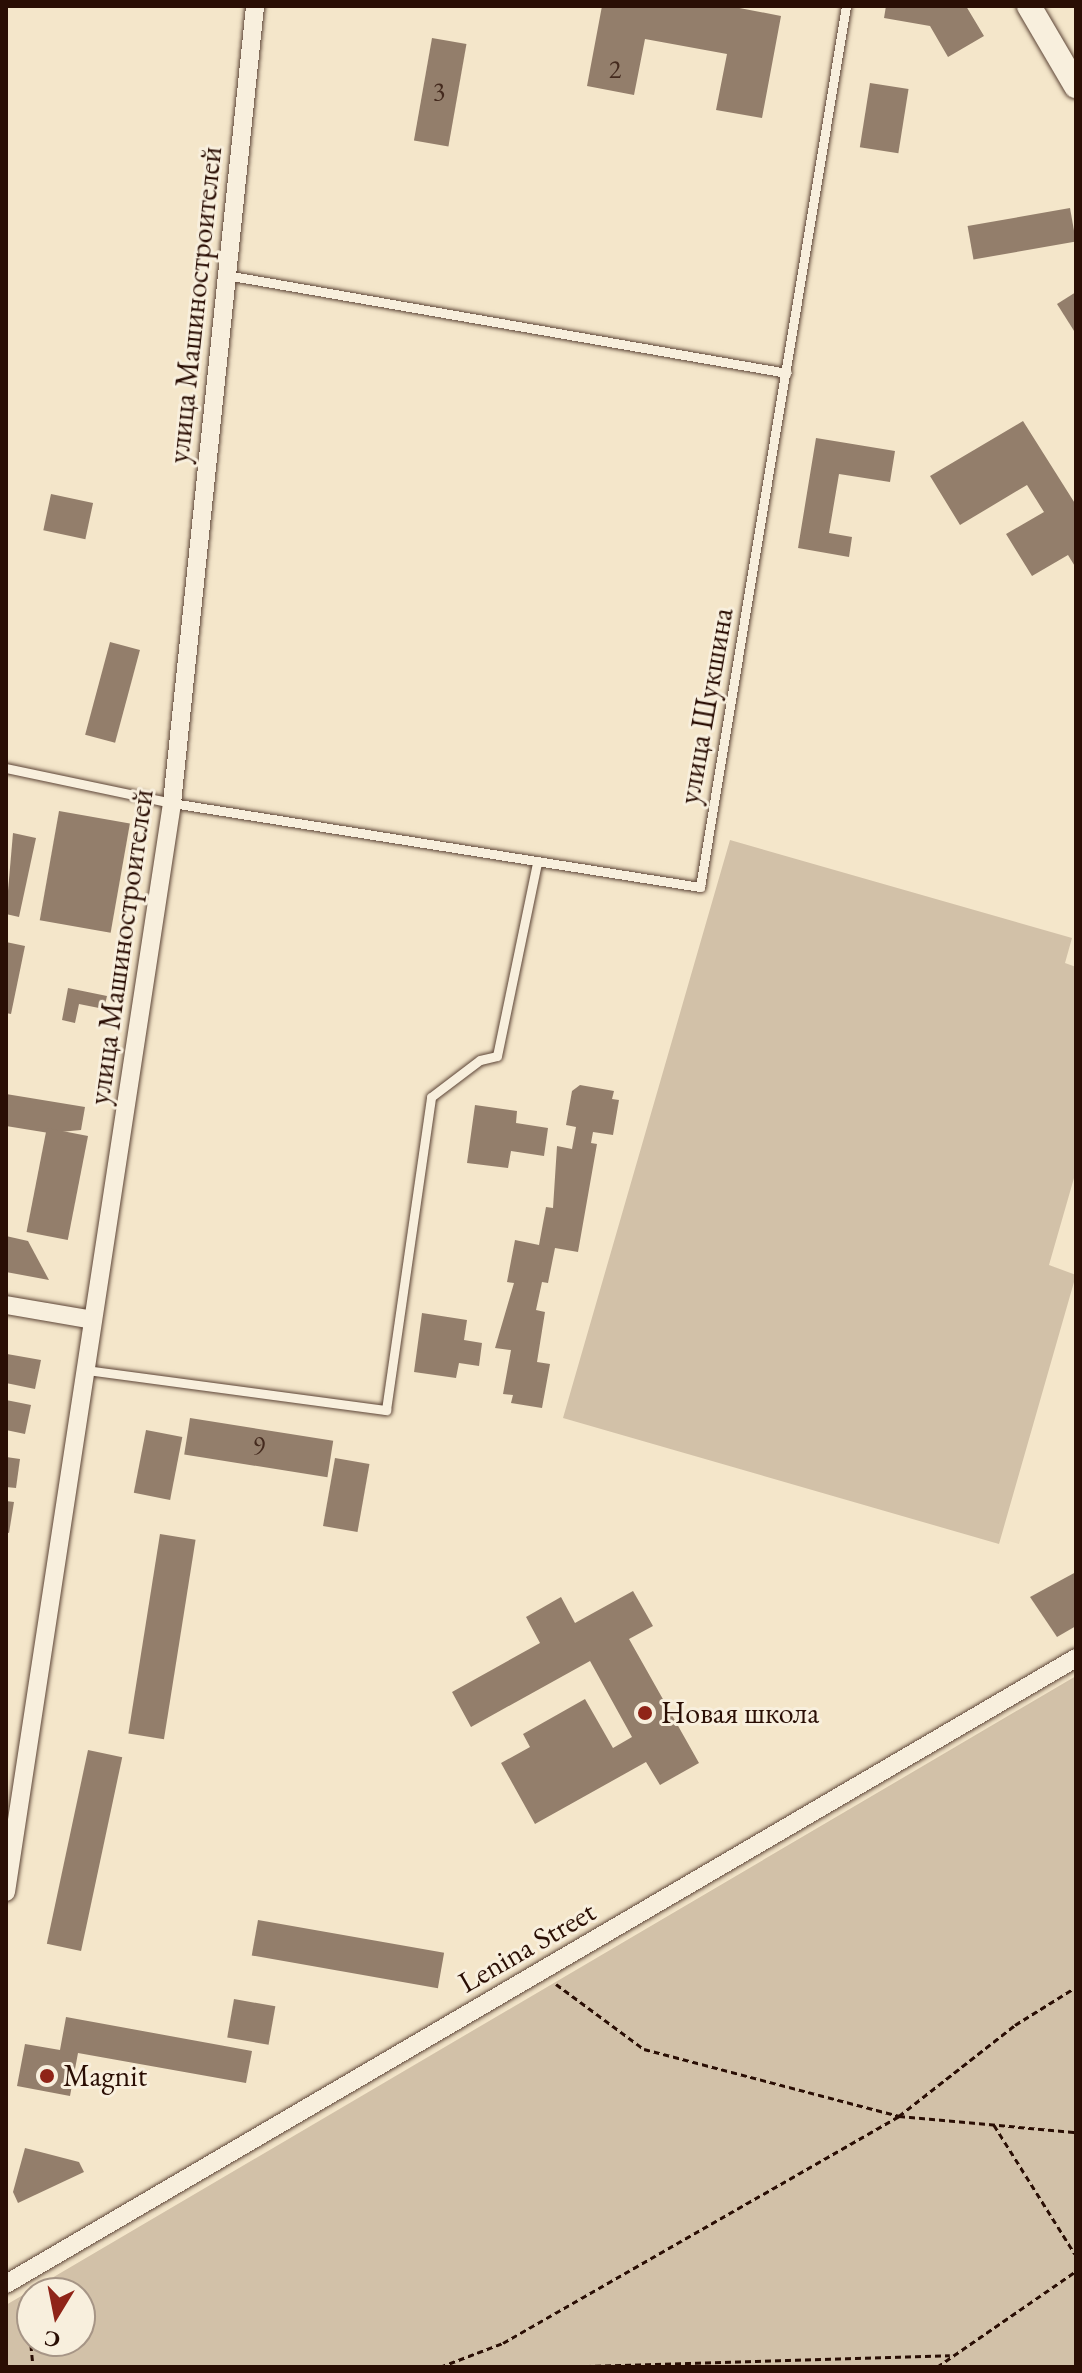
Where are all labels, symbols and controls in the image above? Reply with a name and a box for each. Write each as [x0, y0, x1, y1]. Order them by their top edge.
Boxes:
house number: 2 [609, 54, 621, 86]
house number: 3 [433, 76, 445, 108]
street label: улица Машиностроителей [160, 145, 230, 465]
street label: улица Шукшина [671, 605, 741, 807]
street label: улица Машиностроителей [81, 787, 161, 1107]
house number: 9 [253, 1431, 265, 1463]
place label: Новая школа [661, 1695, 819, 1731]
marker: Новая школа [636, 1704, 654, 1722]
street label: Lenina Street [452, 1893, 602, 2001]
place label: Magnit [63, 2058, 147, 2094]
marker: Magnit [38, 2067, 56, 2085]
north arrow [16, 2277, 96, 2357]
text: С [42, 2324, 62, 2355]

